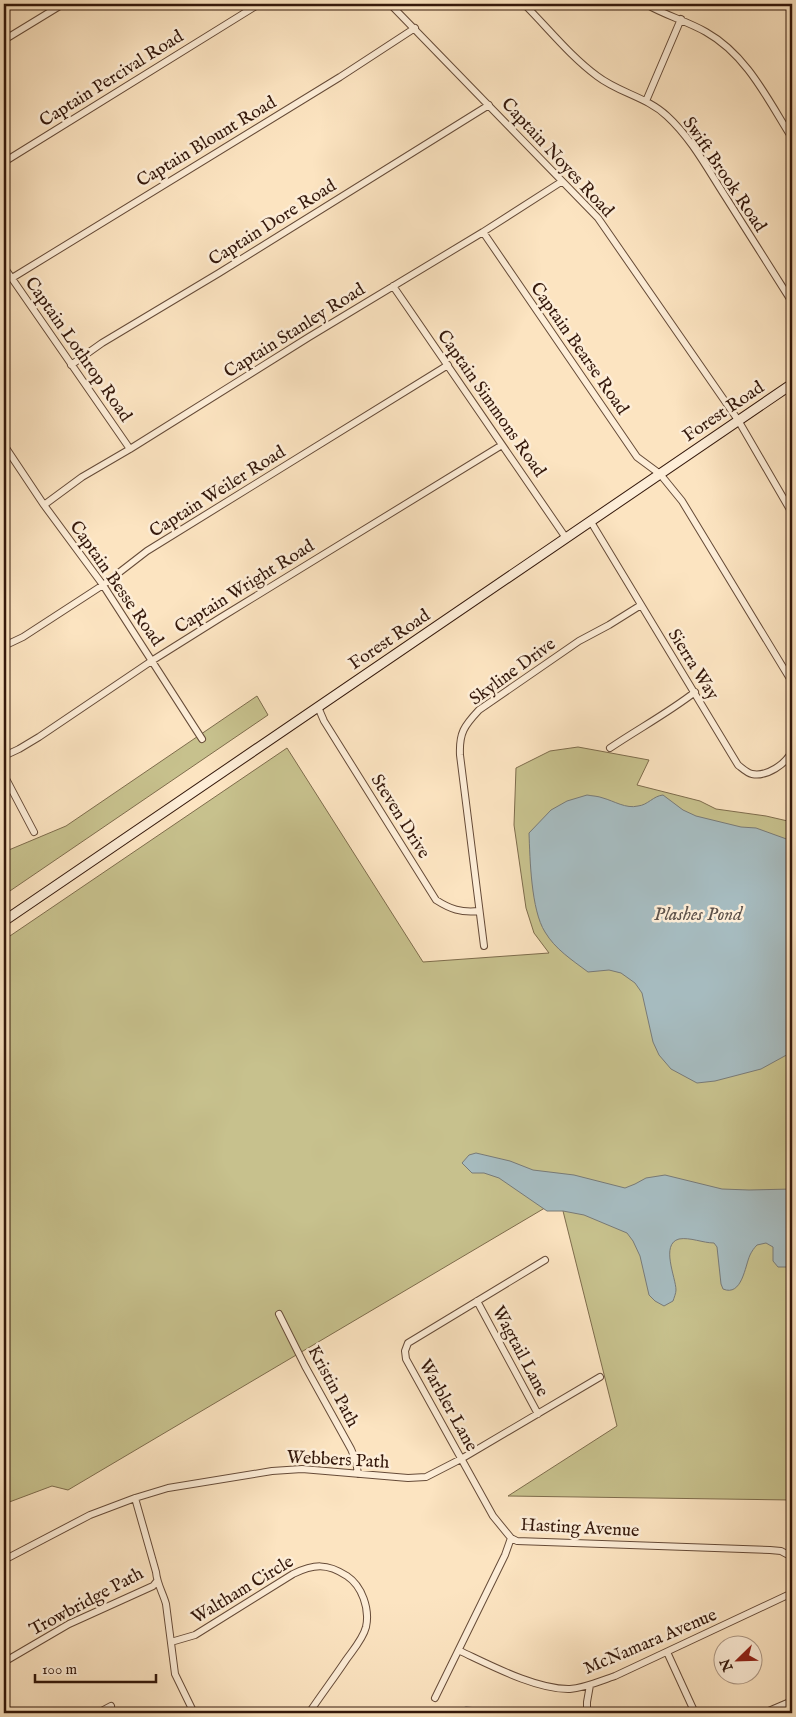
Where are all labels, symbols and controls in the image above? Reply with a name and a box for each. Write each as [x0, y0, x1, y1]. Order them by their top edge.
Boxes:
street label: Captain Percival Road [36, 25, 188, 133]
street label: Captain Blount Road [133, 91, 281, 193]
street label: Captain Noyes Road [496, 93, 618, 223]
street label: Swift Brook Road [677, 113, 771, 237]
street label: Captain Dore Road [205, 175, 341, 272]
street label: Captain Lothrop Road [19, 273, 137, 427]
street label: Captain Stanley Road [220, 278, 370, 384]
street label: Captain Bearse Road [524, 278, 633, 420]
street label: Captain Simmons Road [431, 326, 551, 482]
street label: Forest Road [679, 377, 769, 448]
street label: Captain Weiler Road [145, 441, 291, 543]
street label: Captain Besse Road [64, 516, 168, 652]
street label: Captain Wright Road [171, 535, 319, 640]
street label: Forest Road [345, 605, 435, 676]
street label: Sierra Way [662, 625, 724, 705]
street label: Skyline Drive [465, 633, 560, 711]
street label: Steven Drive [365, 770, 435, 863]
water label: Plashes Pond [654, 903, 743, 927]
street label: Wagtail Lane [486, 1302, 553, 1401]
street label: Kristin Path [302, 1342, 364, 1432]
street label: Warbler Lane [413, 1356, 482, 1456]
street label: Webbers Path [286, 1446, 390, 1475]
street label: Hasting Avenue [520, 1514, 640, 1543]
street label: Waltham Circle [187, 1551, 298, 1630]
street label: Trowbridge Path [26, 1562, 148, 1642]
street label: McNamara Avenue [581, 1604, 721, 1681]
north arrow [714, 1634, 764, 1684]
scale bar [35, 1652, 156, 1684]
text: N [716, 1656, 738, 1675]
text: 100 m [42, 1660, 78, 1679]

